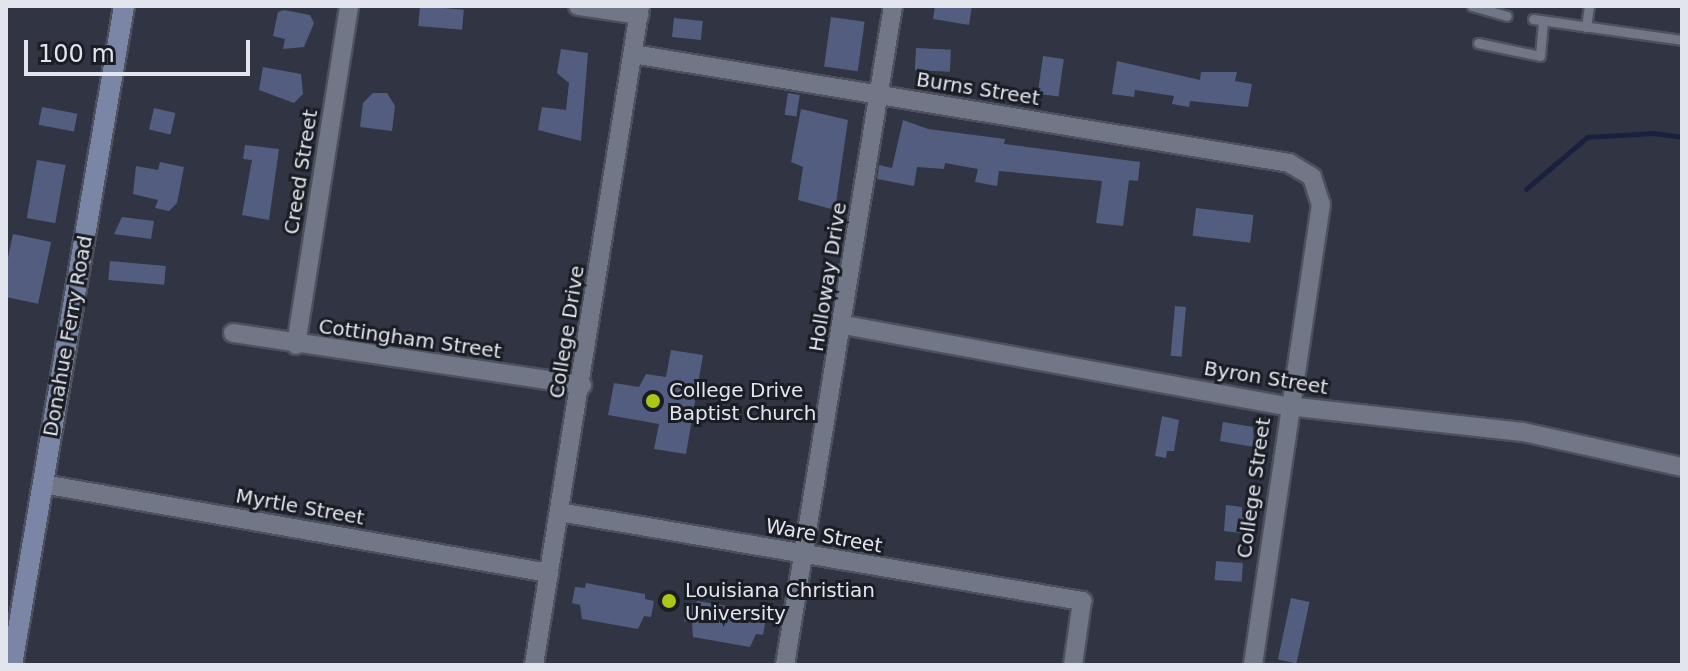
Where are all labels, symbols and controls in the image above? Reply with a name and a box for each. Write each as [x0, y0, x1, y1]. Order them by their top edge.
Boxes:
scale bar [28, 24, 254, 74]
text: 100 m [38, 40, 115, 68]
street label: Burns Street [915, 67, 1041, 111]
street label: Creed Street [279, 108, 323, 236]
street label: Holloway Drive [804, 201, 852, 353]
street label: Donahue Ferry Road [38, 234, 98, 438]
street label: College Drive [545, 264, 589, 400]
street label: Cottingham Street [317, 314, 503, 364]
street label: Byron Street [1202, 356, 1330, 400]
place label: College Drive Baptist Church [669, 378, 816, 425]
marker: College Drive Baptist Church [644, 392, 662, 410]
street label: College Street [1232, 416, 1276, 560]
street label: Myrtle Street [234, 484, 366, 530]
street label: Ware Street [764, 514, 884, 558]
place label: Louisiana Christian University [685, 578, 875, 625]
marker: Louisiana Christian University [660, 592, 678, 610]

